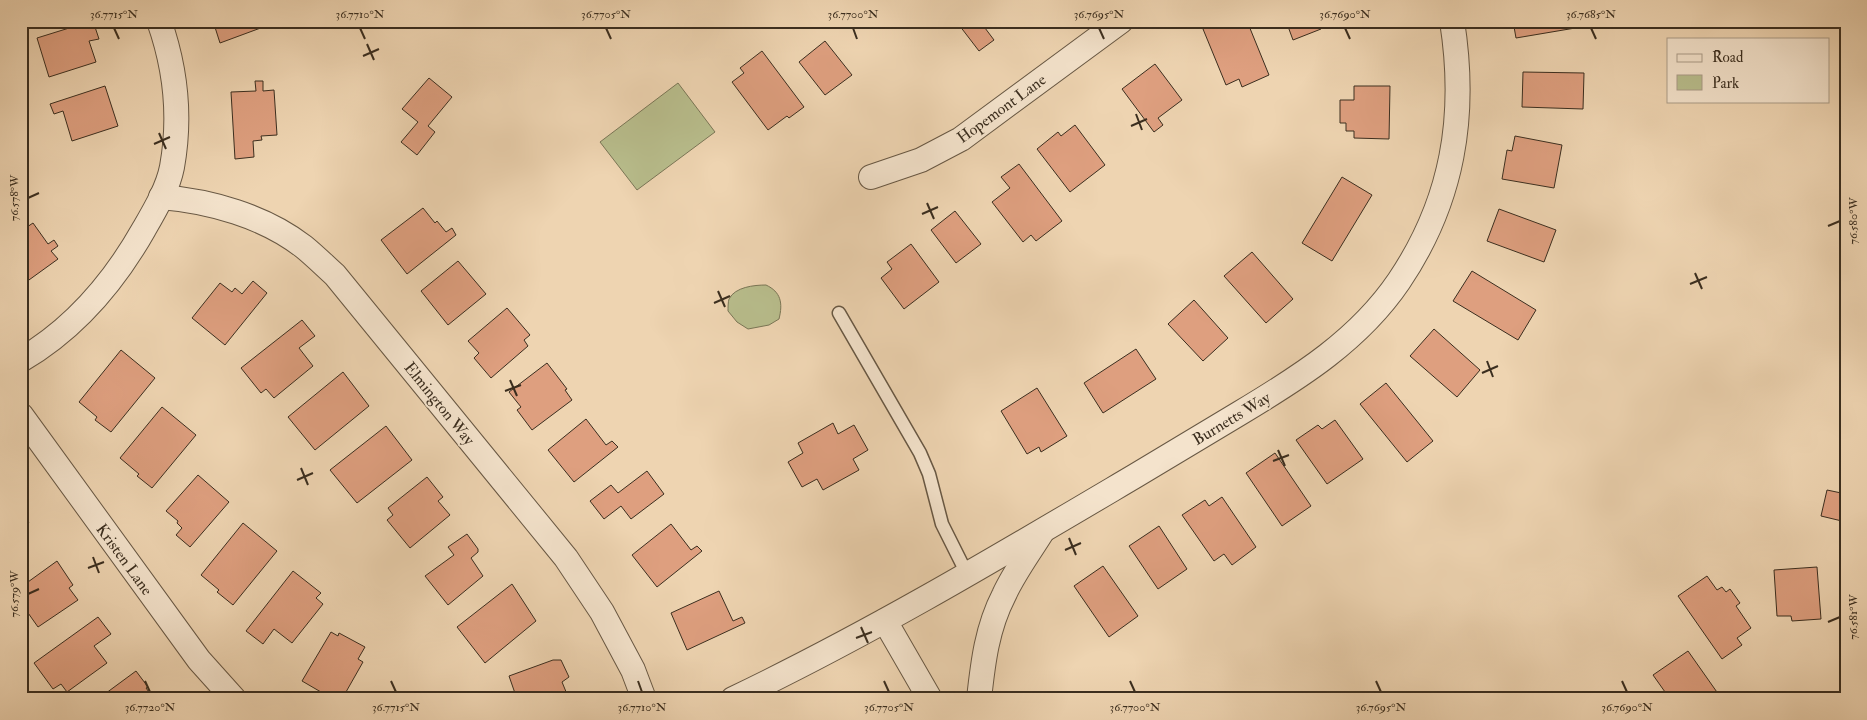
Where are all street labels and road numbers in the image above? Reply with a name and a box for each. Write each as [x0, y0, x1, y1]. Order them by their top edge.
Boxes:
street label: Hopemont Lane [953, 70, 1051, 149]
street label: Elmington Way [400, 358, 479, 450]
street label: Burnetts Way [1189, 387, 1275, 450]
street label: Kristen Lane [92, 520, 157, 599]

